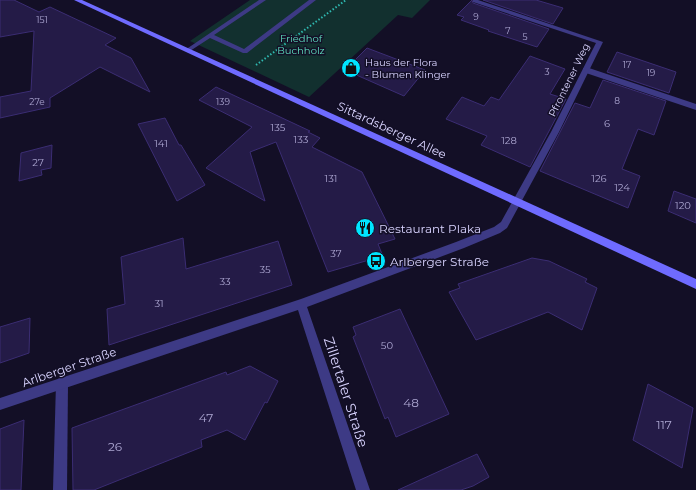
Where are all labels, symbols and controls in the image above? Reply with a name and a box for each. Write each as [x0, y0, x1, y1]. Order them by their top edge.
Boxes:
house number: 9 [473, 11, 479, 22]
house number: 151 [36, 14, 48, 25]
house number: 7 [505, 25, 511, 36]
house number: 5 [522, 31, 528, 42]
park label: Friedhof Buchholz [277, 32, 325, 57]
street label: Pfrontener Weg [546, 41, 592, 119]
place label: Haus der Flora - Blumen Klinger [365, 56, 451, 81]
shop icon: Haus der Flora - Blumen Klinger [340, 57, 362, 79]
house number: 17 [623, 59, 631, 70]
house number: 3 [544, 66, 550, 77]
house number: 19 [647, 67, 656, 78]
house number: 8 [614, 95, 620, 106]
house number: 27e [29, 96, 45, 107]
house number: 139 [216, 96, 230, 107]
street label: Sittardsberger Allee [335, 98, 449, 162]
house number: 6 [604, 117, 610, 130]
house number: 135 [271, 121, 286, 134]
house number: 133 [294, 133, 309, 146]
house number: 128 [501, 134, 517, 147]
house number: 141 [154, 137, 168, 150]
house number: 27 [32, 156, 44, 169]
house number: 131 [325, 172, 337, 185]
house number: 126 [591, 172, 607, 185]
house number: 124 [614, 181, 630, 194]
house number: 120 [675, 199, 691, 212]
restaurant icon: Restaurant Plaka [354, 217, 376, 239]
place label: Restaurant Plaka [379, 221, 481, 236]
house number: 37 [330, 247, 342, 260]
bus stop icon: Arlberger Straße [365, 250, 387, 272]
place label: Arlberger Straße [390, 254, 489, 269]
house number: 35 [259, 263, 271, 276]
house number: 33 [219, 275, 231, 288]
house number: 31 [154, 297, 164, 310]
street label: Zillertaler Straße [320, 334, 372, 450]
house number: 50 [381, 339, 394, 352]
street label: Arlberger Straße [20, 344, 118, 390]
house number: 48 [403, 395, 419, 410]
house number: 47 [199, 410, 213, 425]
house number: 117 [656, 417, 672, 432]
house number: 26 [108, 439, 122, 454]

